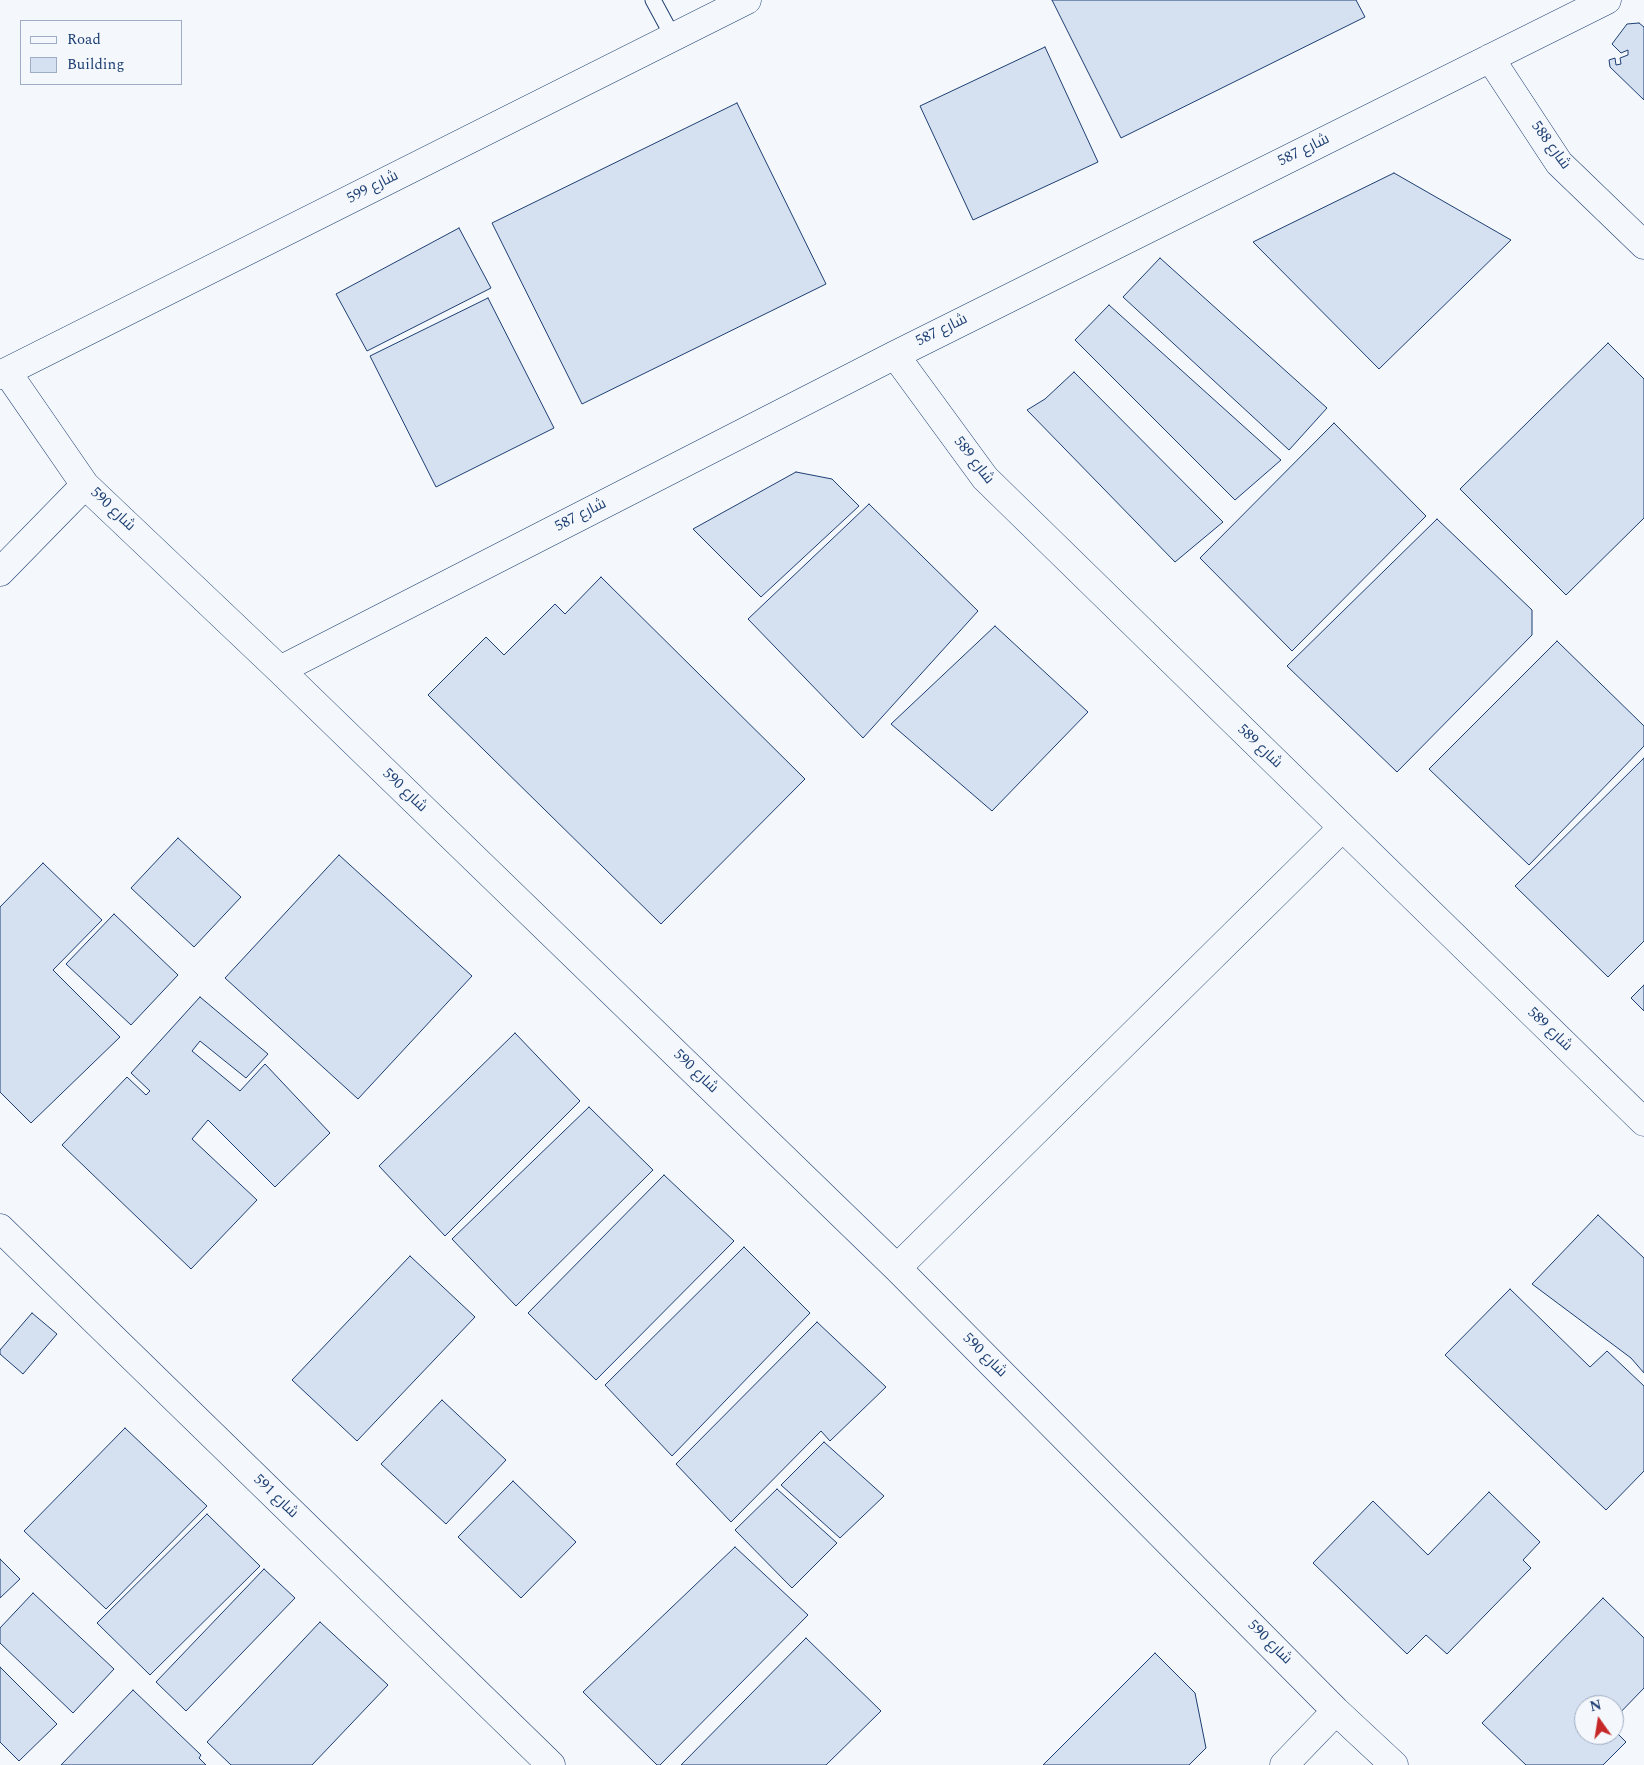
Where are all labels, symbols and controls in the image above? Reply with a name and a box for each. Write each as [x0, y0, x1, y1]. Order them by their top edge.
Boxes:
legend [20, 20, 182, 85]
text: Road [67, 28, 101, 51]
text: Building [67, 53, 124, 76]
street label: شارع 588 [1526, 118, 1574, 174]
street label: شارع 587 [1275, 131, 1333, 171]
street label: شارع 599 [344, 167, 402, 209]
street label: شارع 587 [913, 311, 971, 351]
street label: شارع 589 [949, 434, 997, 488]
street label: شارع 590 [86, 484, 138, 536]
street label: شارع 587 [552, 495, 610, 537]
street label: شارع 589 [1233, 721, 1285, 773]
street label: شارع 590 [378, 765, 430, 817]
street label: شارع 589 [1523, 1004, 1575, 1056]
street label: شارع 590 [669, 1046, 721, 1098]
street label: شارع 590 [958, 1330, 1010, 1382]
street label: شارع 591 [249, 1471, 301, 1523]
street label: شارع 590 [1243, 1617, 1295, 1669]
text: N [1588, 1694, 1604, 1717]
north arrow [1574, 1695, 1624, 1745]

